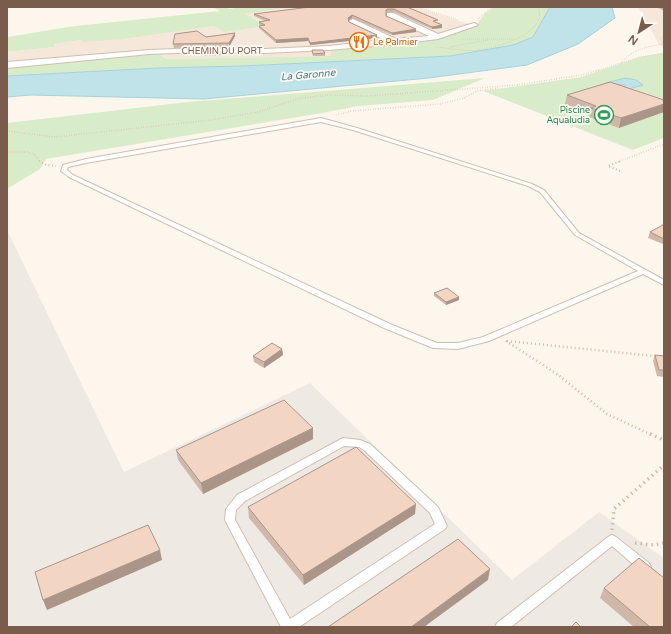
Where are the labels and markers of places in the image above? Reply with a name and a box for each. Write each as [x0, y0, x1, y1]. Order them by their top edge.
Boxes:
restaurant icon: Le Palmier [348, 31, 370, 53]
place label: Le Palmier [373, 37, 418, 48]
sports icon: Piscine Aqualudia [593, 104, 615, 126]
place label: Piscine Aqualudia [546, 105, 590, 126]

